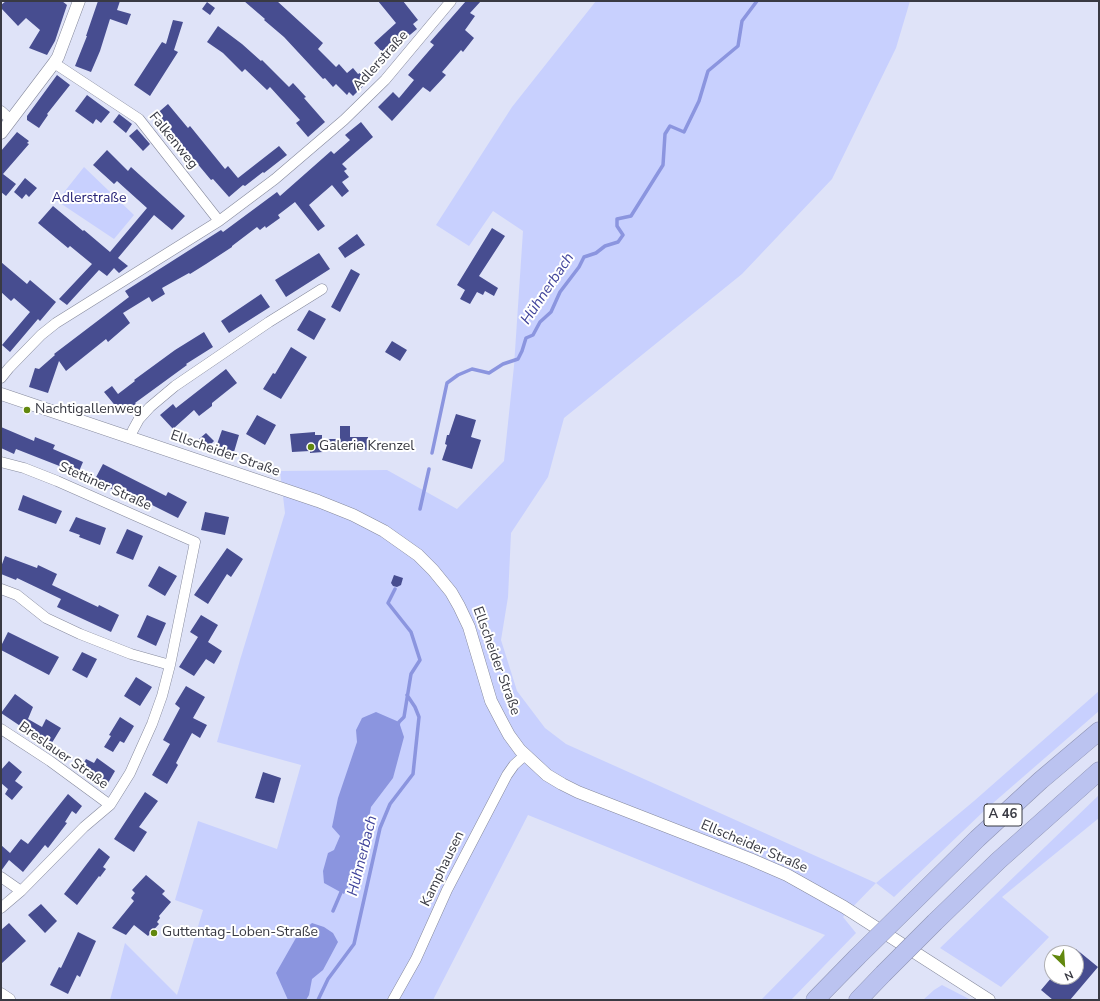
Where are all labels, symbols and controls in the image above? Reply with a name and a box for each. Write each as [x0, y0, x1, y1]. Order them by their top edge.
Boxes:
street label: Adlerstraße [350, 28, 412, 94]
street label: Falkenweg [145, 109, 201, 173]
park label: Adlerstraße [52, 191, 126, 207]
water label: Hühnerbach [518, 250, 578, 328]
place label: Nachtigallenweg [35, 402, 142, 418]
marker: Nachtigallenweg [22, 405, 32, 415]
street label: Ellscheider Straße [168, 427, 282, 481]
place label: Galerie Krenzel [319, 439, 414, 455]
marker: Galerie Krenzel [306, 442, 316, 452]
street label: Stettiner Straße [56, 459, 154, 515]
street label: Ellscheider Straße [469, 604, 523, 718]
street label: Breslauer Straße [15, 719, 111, 793]
road number: A 46 [984, 804, 1022, 826]
water label: Hühnerbach [344, 814, 382, 898]
street label: Ellscheider Straße [698, 817, 810, 877]
street label: Kamphausen [418, 829, 468, 909]
place label: Guttentag-Loben-Straße [162, 925, 318, 941]
marker: Guttentag-Loben-Straße [149, 928, 159, 938]
north arrow [1044, 945, 1084, 985]
text: N [1062, 967, 1076, 984]

